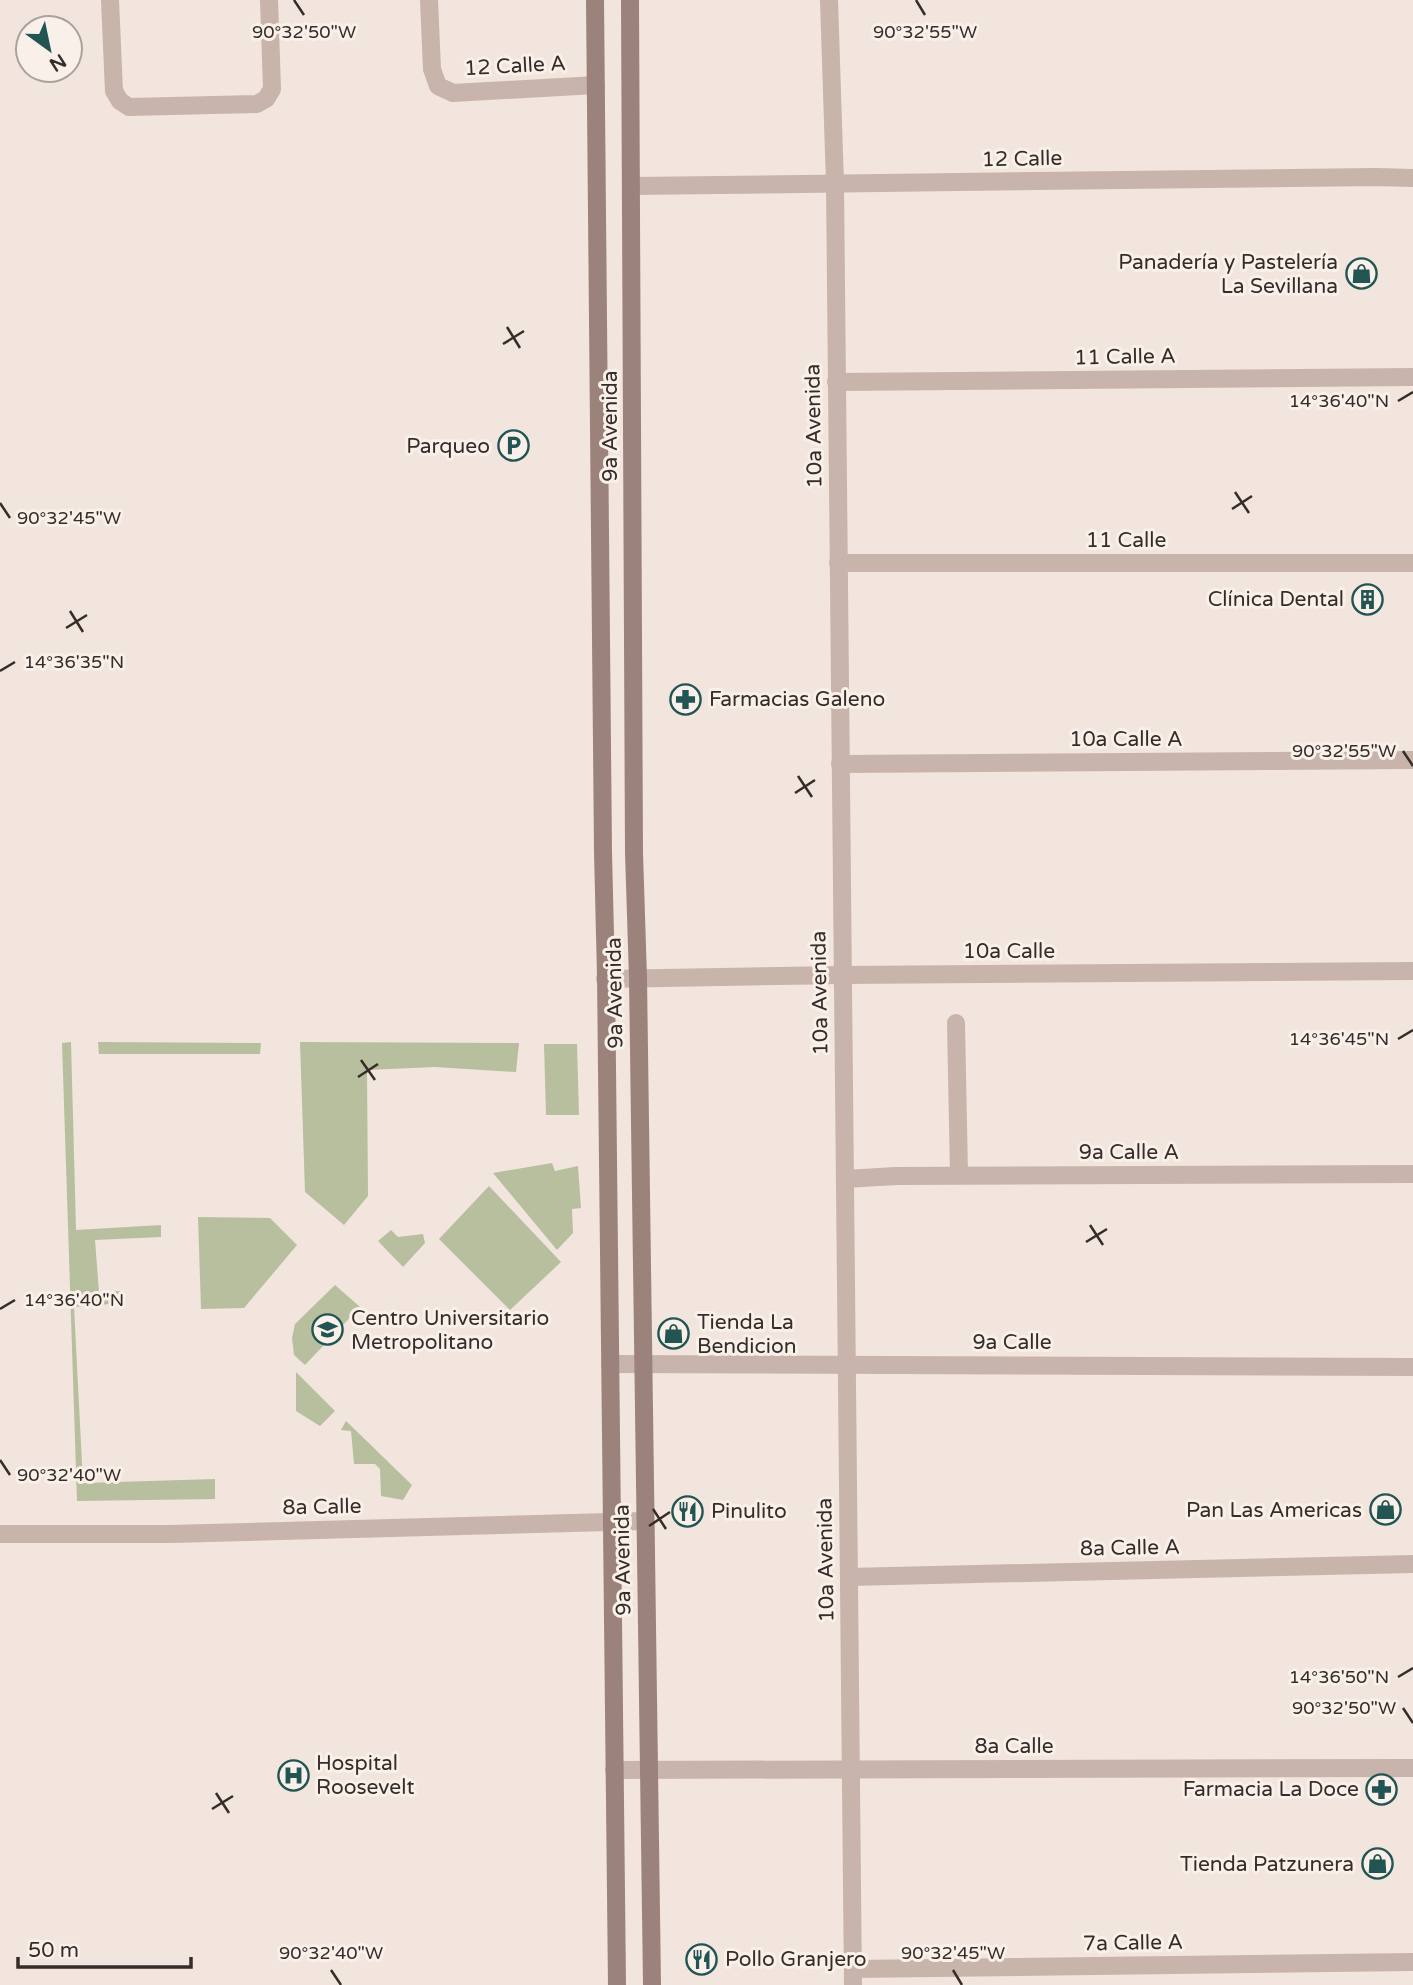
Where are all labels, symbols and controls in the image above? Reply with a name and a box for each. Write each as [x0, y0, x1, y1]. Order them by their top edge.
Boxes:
north arrow [14, 14, 84, 84]
text: 90°32'50"W [252, 21, 356, 43]
text: 90°32'55"W [873, 21, 977, 43]
text: N [45, 49, 70, 76]
street label: 12 Calle A [464, 51, 566, 81]
street label: 12 Calle [981, 146, 1063, 172]
place label: Panadería y Pastelería La Sevillana [1118, 250, 1338, 299]
shop icon: Panadería y Pastelería La Sevillana [1344, 257, 1378, 291]
street label: 11 Calle A [1074, 344, 1176, 370]
street label: 10a Avenida [800, 364, 828, 488]
street label: 9a Avenida [598, 370, 623, 482]
text: 14°36'40"N [1289, 390, 1389, 412]
parking icon: Parqueo [496, 429, 530, 463]
place label: Parqueo [406, 434, 490, 459]
text: 90°32'45"W [17, 507, 121, 529]
street label: 11 Calle [1086, 528, 1166, 553]
building icon: Clínica Dental [1350, 582, 1384, 616]
place label: Clínica Dental [1208, 587, 1344, 612]
text: 14°36'35"N [24, 651, 124, 673]
pharmacy icon: Farmacias Galeno [669, 682, 703, 716]
place label: Farmacias Galeno [709, 687, 885, 712]
street label: 10a Calle A [1069, 727, 1183, 752]
text: 90°32'55"W [1292, 740, 1396, 762]
street label: 10a Avenida [806, 931, 834, 1055]
street label: 9a Avenida [602, 937, 628, 1049]
street label: 10a Calle [963, 939, 1055, 964]
text: 14°36'45"N [1289, 1028, 1389, 1050]
street label: 9a Calle A [1079, 1140, 1179, 1165]
text: 14°36'40"N [24, 1289, 124, 1311]
place label: Centro Universitario Metropolitano [351, 1306, 549, 1355]
place label: Tienda La Bendicion [697, 1310, 797, 1359]
school or university icon: Centro Universitario Metropolitano [311, 1313, 345, 1347]
shop icon: Tienda La Bendicion [657, 1317, 691, 1351]
street label: 9a Calle [972, 1330, 1052, 1355]
text: 90°32'40"W [17, 1464, 121, 1486]
shop icon: Pan Las Americas [1368, 1493, 1402, 1527]
street label: 8a Calle [282, 1494, 362, 1520]
restaurant icon: Pinulito [671, 1494, 705, 1528]
street label: 10a Avenida [812, 1498, 840, 1622]
place label: Pan Las Americas [1186, 1498, 1362, 1523]
place label: Pinulito [711, 1499, 787, 1524]
street label: 9a Avenida [610, 1504, 636, 1616]
street label: 8a Calle A [1080, 1535, 1180, 1561]
text: 14°36'50"N [1289, 1666, 1389, 1688]
text: 90°32'50"W [1292, 1697, 1396, 1719]
street label: 8a Calle [974, 1734, 1054, 1759]
place label: Hospital Roosevelt [316, 1751, 414, 1800]
hospital icon: Hospital Roosevelt [276, 1758, 310, 1792]
pharmacy icon: Farmacia La Doce [1365, 1772, 1399, 1806]
place label: Farmacia La Doce [1183, 1777, 1359, 1802]
shop icon: Tienda Patzunera [1360, 1847, 1394, 1881]
place label: Tienda Patzunera [1180, 1852, 1354, 1877]
scale bar [18, 1926, 191, 1970]
street label: 7a Calle A [1083, 1930, 1183, 1956]
text: 50 m [28, 1938, 79, 1963]
text: 90°32'40"W [279, 1942, 383, 1964]
restaurant icon: Pollo Granjero [685, 1942, 719, 1976]
text: 90°32'45"W [901, 1942, 1005, 1964]
place label: Pollo Granjero [725, 1947, 867, 1972]

